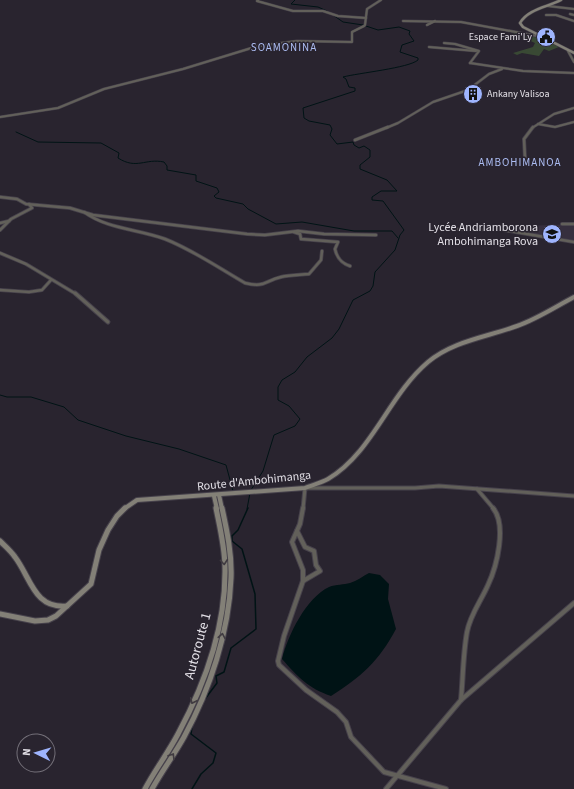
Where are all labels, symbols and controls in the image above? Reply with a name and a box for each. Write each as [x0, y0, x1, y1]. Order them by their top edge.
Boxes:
public building icon: Espace Fami'Ly [535, 26, 557, 48]
place label: Espace Fami'Ly [469, 30, 532, 44]
district label: SOAMONINA [251, 40, 317, 55]
building icon: Ankany Valisoa [462, 83, 484, 105]
place label: Ankany Valisoa [487, 87, 549, 101]
district label: AMBOHIMANOA [478, 155, 562, 170]
place label: Lycée Andriamborona Ambohimanga Rova [428, 219, 538, 250]
school or university icon: Lycée Andriamborona Ambohimanga Rova [541, 223, 563, 245]
street label: Route d'Ambohimanga [196, 467, 312, 495]
one-way arrow [219, 559, 228, 565]
street label: Autoroute 1 [179, 610, 217, 682]
one-way arrow [217, 633, 225, 639]
one-way arrow [190, 697, 198, 704]
north arrow [16, 733, 56, 773]
text: N [19, 748, 34, 756]
one-way arrow [167, 753, 174, 760]

